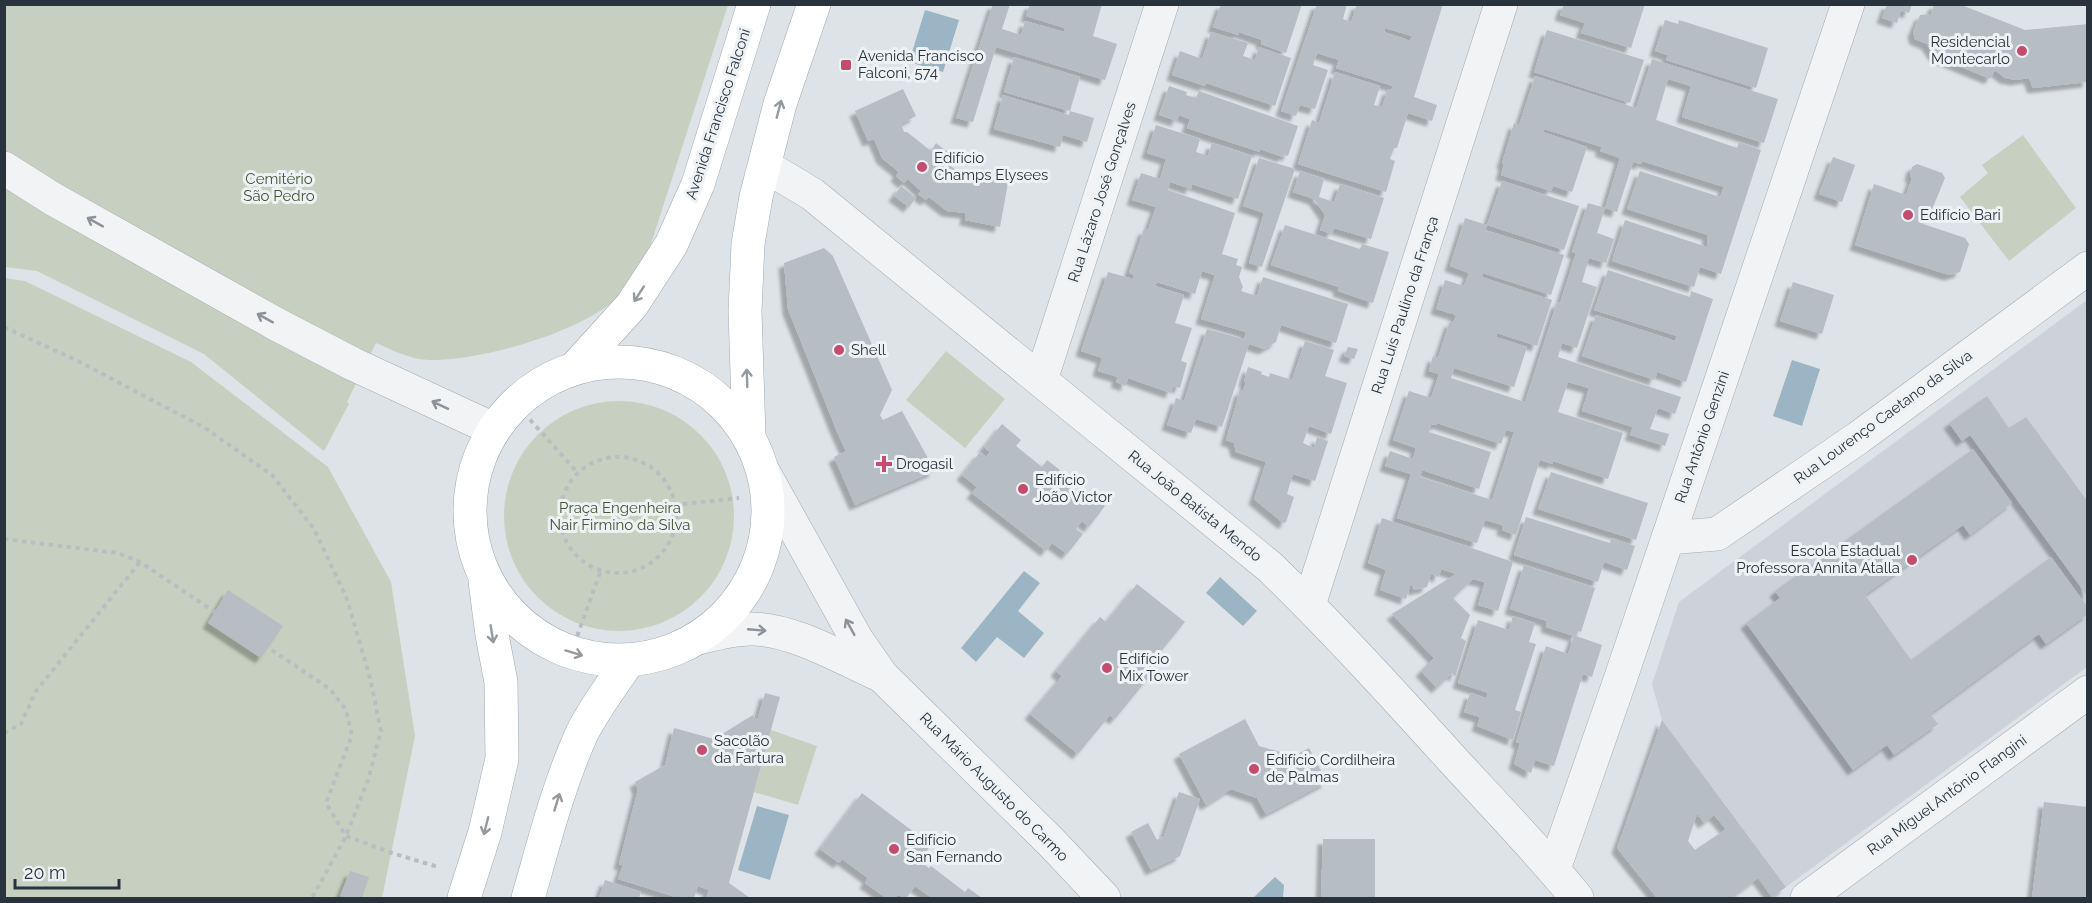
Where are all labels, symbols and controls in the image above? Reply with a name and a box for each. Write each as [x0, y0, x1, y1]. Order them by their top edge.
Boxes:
street label: Avenida Francisco Falconi [682, 26, 754, 202]
place label: Residencial Montecarlo [1930, 33, 2011, 68]
marker: Residencial Montecarlo [2015, 44, 2029, 58]
place label: Avenida Francisco Falconi, 574 [858, 47, 984, 82]
marker: Avenida Francisco Falconi, 574 [839, 58, 853, 72]
street label: Rua Lázaro José Gonçalves [1064, 99, 1140, 285]
one-way arrow [774, 100, 785, 119]
place label: Edifício Champs Elysees [934, 149, 1048, 184]
marker: Edifício Champs Elysees [915, 160, 929, 174]
park label: Cemitério São Pedro [243, 170, 315, 205]
place label: Edifício Bari [1920, 206, 2001, 224]
marker: Edifício Bari [1901, 208, 1915, 222]
street label: Rua Luís Paulino da França [1368, 214, 1442, 396]
one-way arrow [87, 216, 104, 228]
one-way arrow [632, 286, 645, 303]
one-way arrow [257, 311, 274, 323]
place label: Shell [851, 341, 887, 359]
marker: Shell [832, 343, 846, 357]
street label: Rua Lourenço Caetano da Silva [1790, 346, 1976, 488]
one-way arrow [741, 368, 752, 388]
street label: Rua Antônio Genzini [1671, 369, 1733, 505]
one-way arrow [431, 398, 449, 410]
street label: Rua João Batista Mendo [1125, 447, 1265, 565]
place label: Drogasil [896, 455, 954, 473]
marker: Drogasil [877, 457, 891, 471]
place label: Edifício João Victor [1035, 471, 1113, 506]
marker: Edifício João Victor [1016, 482, 1030, 496]
park label: Praça Engenheira Nair Firmino da Silva [549, 499, 691, 534]
place label: Escola Estadual Professora Annita Atalla [1736, 542, 1901, 577]
marker: Escola Estadual Professora Annita Atalla [1905, 553, 1919, 567]
one-way arrow [844, 619, 856, 636]
one-way arrow [486, 624, 497, 643]
one-way arrow [746, 625, 766, 636]
one-way arrow [564, 648, 583, 659]
place label: Edifício Mix Tower [1119, 650, 1189, 685]
marker: Edifício Mix Tower [1100, 661, 1114, 675]
street label: Rua Mário Augusto do Carmo [916, 709, 1072, 865]
street label: Rua Miguel Antônio Flangini [1864, 731, 2030, 859]
place label: Sacolão da Fartura [714, 732, 784, 767]
marker: Sacolão da Fartura [695, 743, 709, 757]
place label: Edifício Cordilheira de Palmas [1266, 751, 1395, 786]
marker: Edifício Cordilheira de Palmas [1247, 762, 1261, 776]
one-way arrow [552, 793, 563, 812]
one-way arrow [479, 817, 491, 836]
place label: Edifício San Fernando [906, 831, 1002, 866]
marker: Edifício San Fernando [887, 842, 901, 856]
scale bar [15, 852, 118, 890]
text: 20 m [24, 862, 66, 883]

